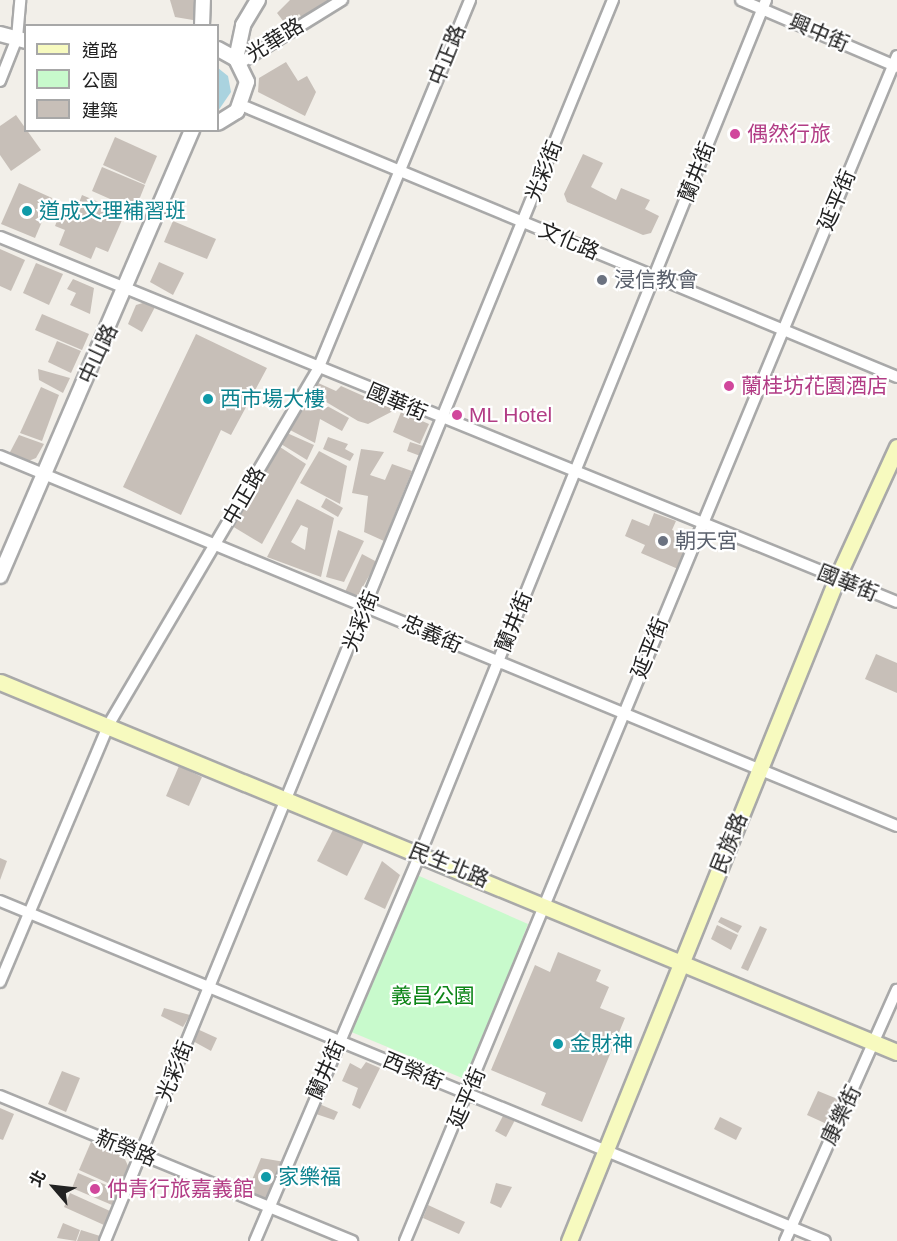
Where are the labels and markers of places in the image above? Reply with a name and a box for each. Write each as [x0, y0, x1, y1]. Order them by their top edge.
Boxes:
place label: 偶然行旅 [747, 121, 831, 147]
marker: 偶然行旅 [728, 127, 742, 141]
place label: 道成文理補習班 [39, 198, 186, 224]
marker: 道成文理補習班 [20, 204, 34, 218]
place label: 浸信教會 [614, 267, 698, 293]
marker: 浸信教會 [595, 273, 609, 287]
place label: 蘭桂坊花園酒店 [741, 373, 888, 399]
marker: 蘭桂坊花園酒店 [722, 379, 736, 393]
place label: 西市場大樓 [220, 386, 325, 412]
marker: 西市場大樓 [201, 392, 215, 406]
place label: ML Hotel [469, 402, 553, 428]
marker: ML Hotel [450, 408, 464, 422]
place label: 朝天宮 [675, 528, 738, 554]
marker: 朝天宮 [656, 534, 670, 548]
place label: 金財神 [570, 1031, 633, 1057]
marker: 金財神 [551, 1037, 565, 1051]
place label: 家樂福 [278, 1164, 341, 1190]
marker: 家樂福 [259, 1170, 273, 1184]
place label: 仲青行旅嘉義館 [107, 1176, 254, 1202]
marker: 仲青行旅嘉義館 [88, 1182, 102, 1196]

